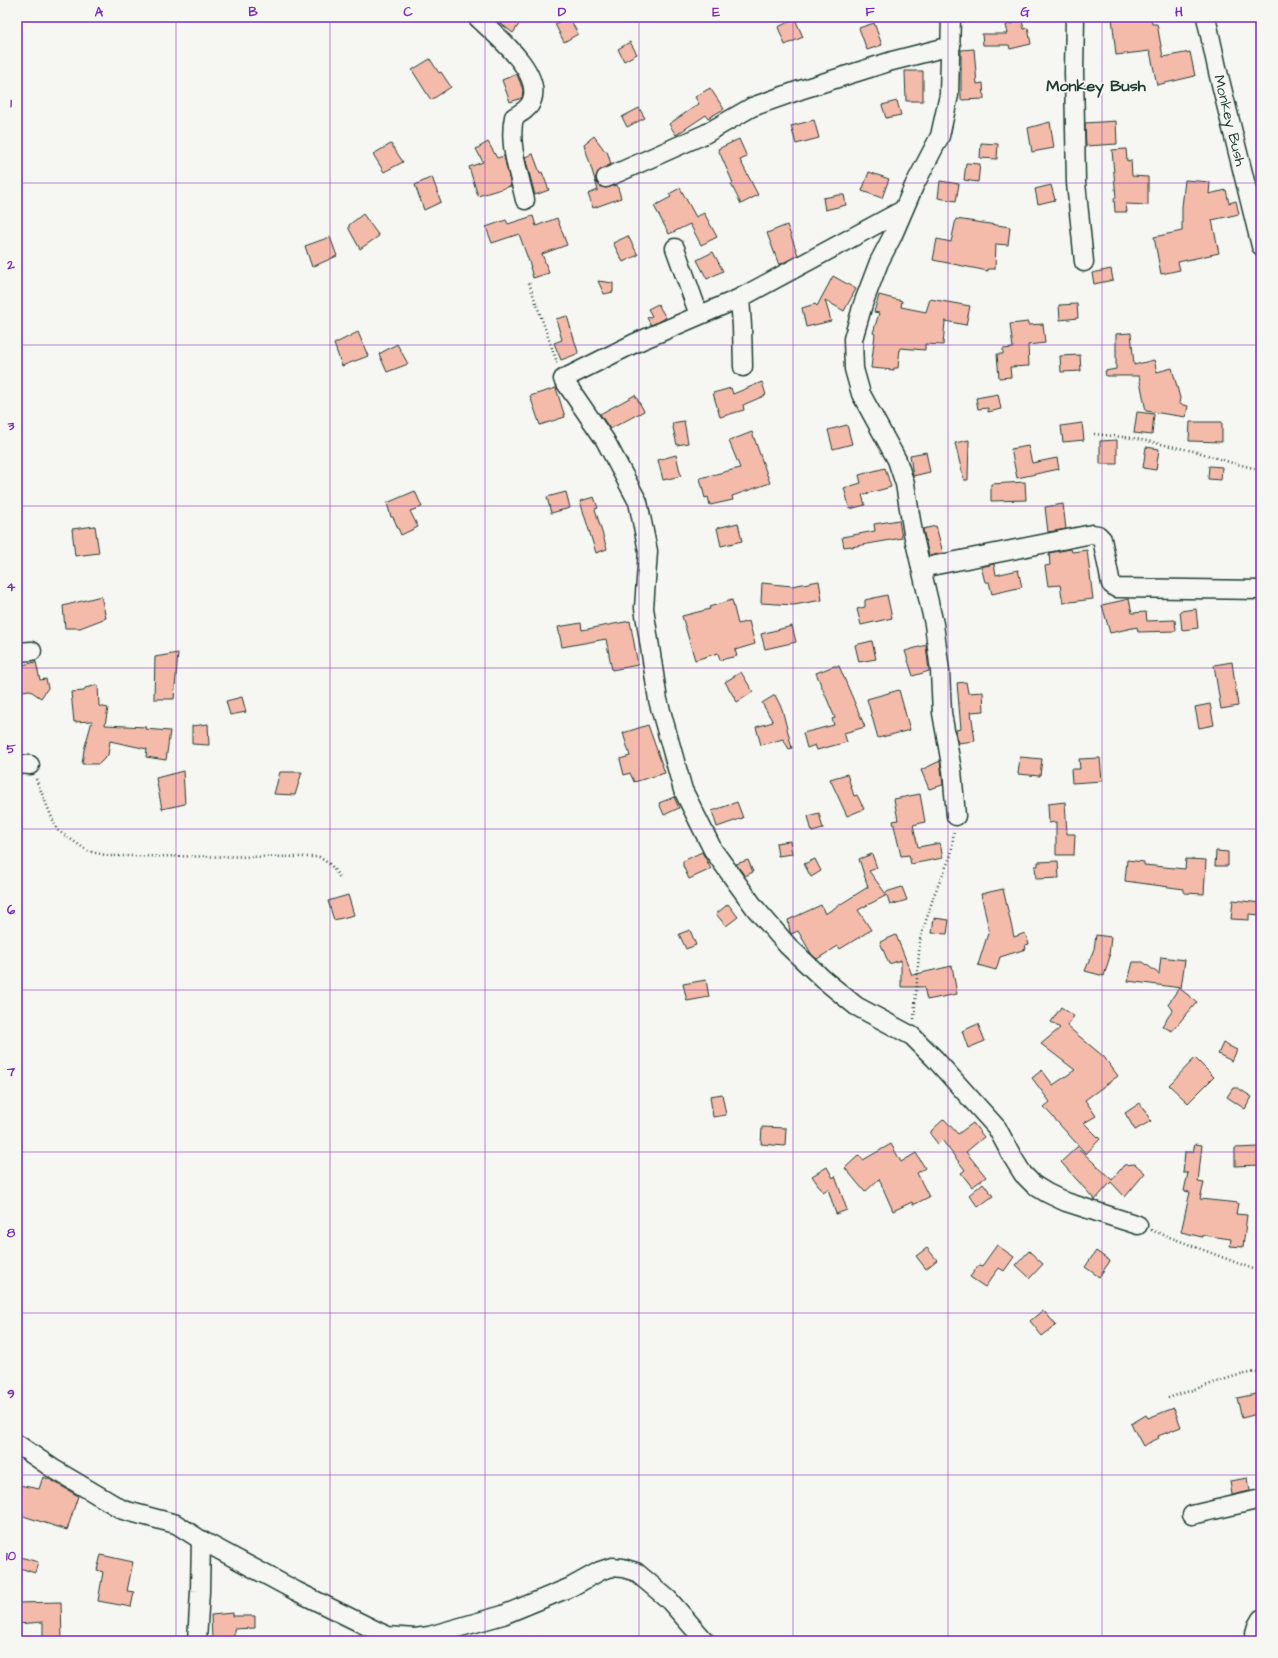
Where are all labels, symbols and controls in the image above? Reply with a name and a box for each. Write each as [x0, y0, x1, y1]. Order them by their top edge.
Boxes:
text: A [95, 3, 104, 21]
text: B [248, 3, 258, 21]
text: C [403, 3, 413, 21]
text: D [558, 3, 567, 21]
text: E [712, 3, 720, 21]
text: F [865, 3, 875, 21]
text: G [1020, 3, 1030, 21]
text: H [1175, 3, 1183, 21]
street label: Monkey Bush [1209, 72, 1251, 169]
district label: Monkey Bush [1046, 75, 1147, 98]
text: 1 [10, 94, 12, 112]
text: 2 [6, 256, 15, 274]
text: 3 [7, 417, 15, 435]
text: 4 [7, 578, 16, 596]
text: 5 [6, 740, 16, 758]
text: 6 [7, 901, 16, 919]
text: 7 [6, 1063, 16, 1081]
text: 8 [7, 1224, 16, 1242]
text: 9 [7, 1385, 15, 1403]
text: 10 [6, 1547, 17, 1565]

